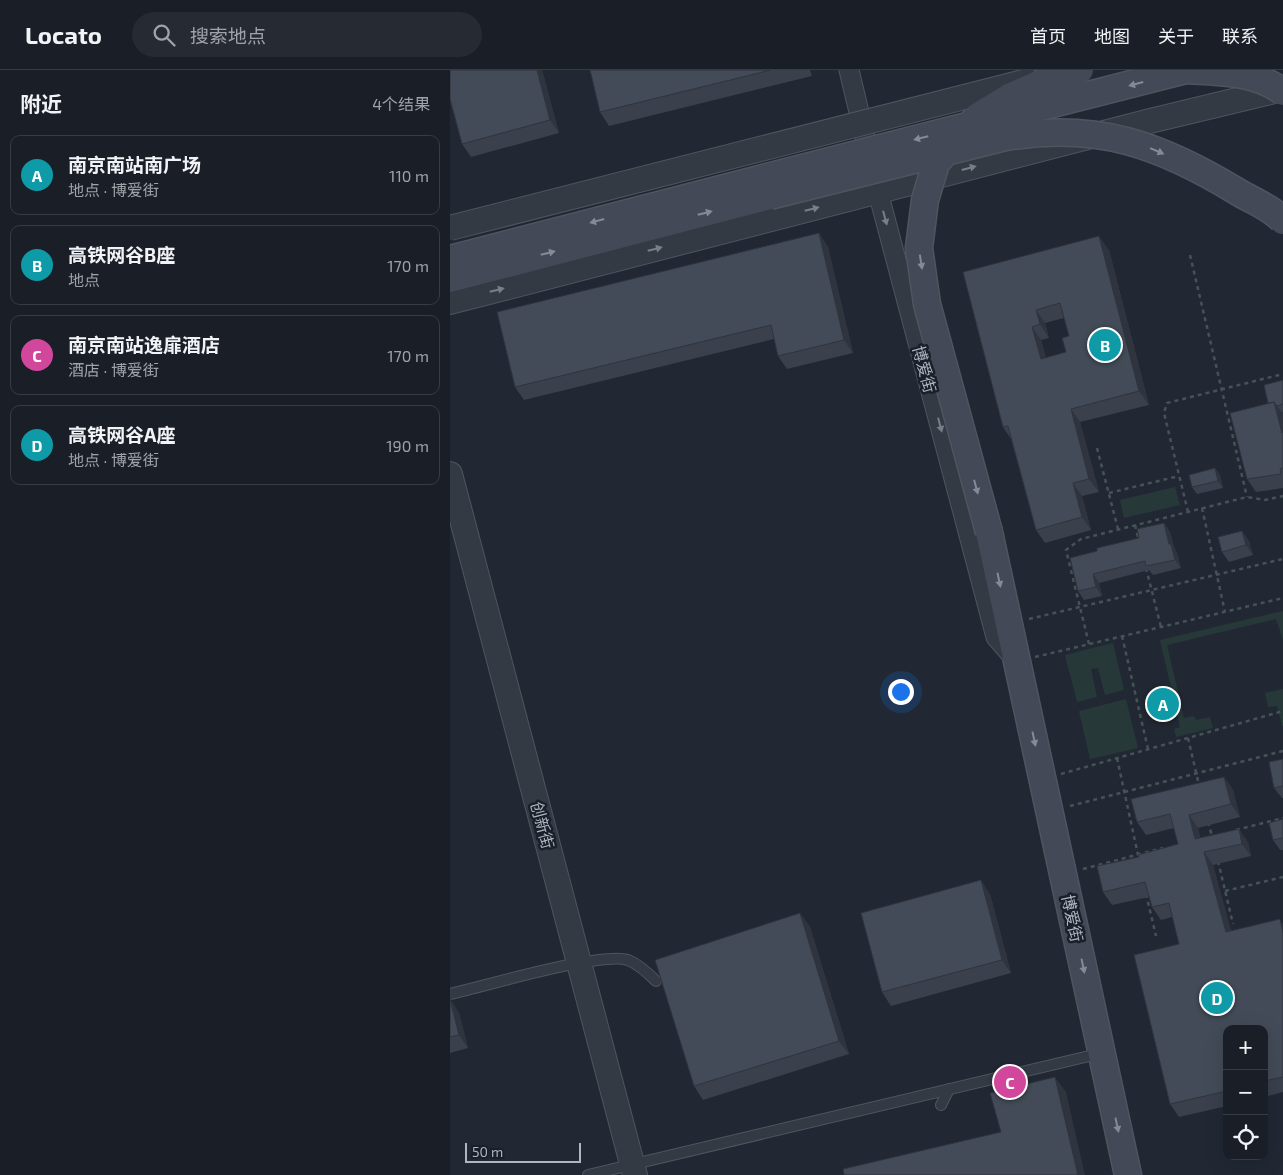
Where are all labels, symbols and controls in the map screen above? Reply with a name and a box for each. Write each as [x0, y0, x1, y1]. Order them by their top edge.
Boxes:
search box [132, 12, 482, 57]
text: Locato [25, 20, 102, 49]
icon: search [150, 21, 178, 49]
text: 搜索地点 [190, 24, 266, 47]
text: 首页 [1030, 25, 1066, 47]
text: 地图 [1094, 25, 1130, 47]
text: 关于 [1158, 25, 1194, 47]
text: 联系 [1222, 25, 1258, 47]
one-way arrow [1128, 80, 1143, 88]
text: 附近 [20, 91, 62, 116]
text: 4个结果 [372, 94, 430, 113]
one-way arrow [913, 134, 928, 142]
one-way arrow [1150, 147, 1165, 155]
text: 南京南站南广场 [68, 153, 201, 176]
one-way arrow [962, 164, 977, 172]
text: A [32, 166, 42, 185]
text: 110 m [389, 166, 429, 185]
text: 地点 · 博爱街 [68, 180, 159, 199]
one-way arrow [804, 205, 819, 213]
one-way arrow [698, 209, 713, 217]
one-way arrow [881, 210, 889, 225]
one-way arrow [590, 217, 605, 225]
text: 高铁网谷B座 [68, 243, 175, 266]
one-way arrow [647, 245, 662, 253]
one-way arrow [541, 249, 556, 257]
one-way arrow [917, 254, 925, 270]
text: B [32, 256, 42, 275]
text: 170 m [387, 256, 429, 275]
text: 地点 [68, 270, 100, 289]
one-way arrow [490, 286, 505, 294]
pin: B [1089, 326, 1121, 364]
text: 南京南站逸扉酒店 [68, 333, 220, 356]
street label: 博爱街 [910, 343, 940, 395]
text: C [32, 346, 42, 365]
text: 170 m [387, 346, 429, 365]
text: 酒店 · 博爱街 [68, 360, 159, 379]
one-way arrow [936, 418, 944, 433]
text: 高铁网谷A座 [68, 423, 175, 446]
text: D [32, 436, 42, 455]
text: 190 m [386, 436, 429, 455]
text: 地点 · 博爱街 [68, 450, 159, 469]
one-way arrow [972, 480, 980, 495]
one-way arrow [996, 572, 1004, 588]
your location [888, 679, 914, 705]
pin: A [1147, 685, 1179, 723]
one-way arrow [1030, 731, 1038, 746]
street label: 创新街 [528, 799, 558, 851]
street label: 博爱街 [1059, 893, 1087, 943]
one-way arrow [1079, 958, 1087, 973]
pin: D [1201, 979, 1233, 1017]
map controls [1223, 1025, 1268, 1160]
button: + [1223, 1025, 1268, 1070]
pin: C [994, 1063, 1026, 1101]
button: − [1223, 1070, 1268, 1115]
button: locate [1223, 1115, 1268, 1160]
one-way arrow [1114, 1117, 1122, 1133]
scale bar [465, 1140, 581, 1163]
text: 50 m [472, 1143, 503, 1160]

